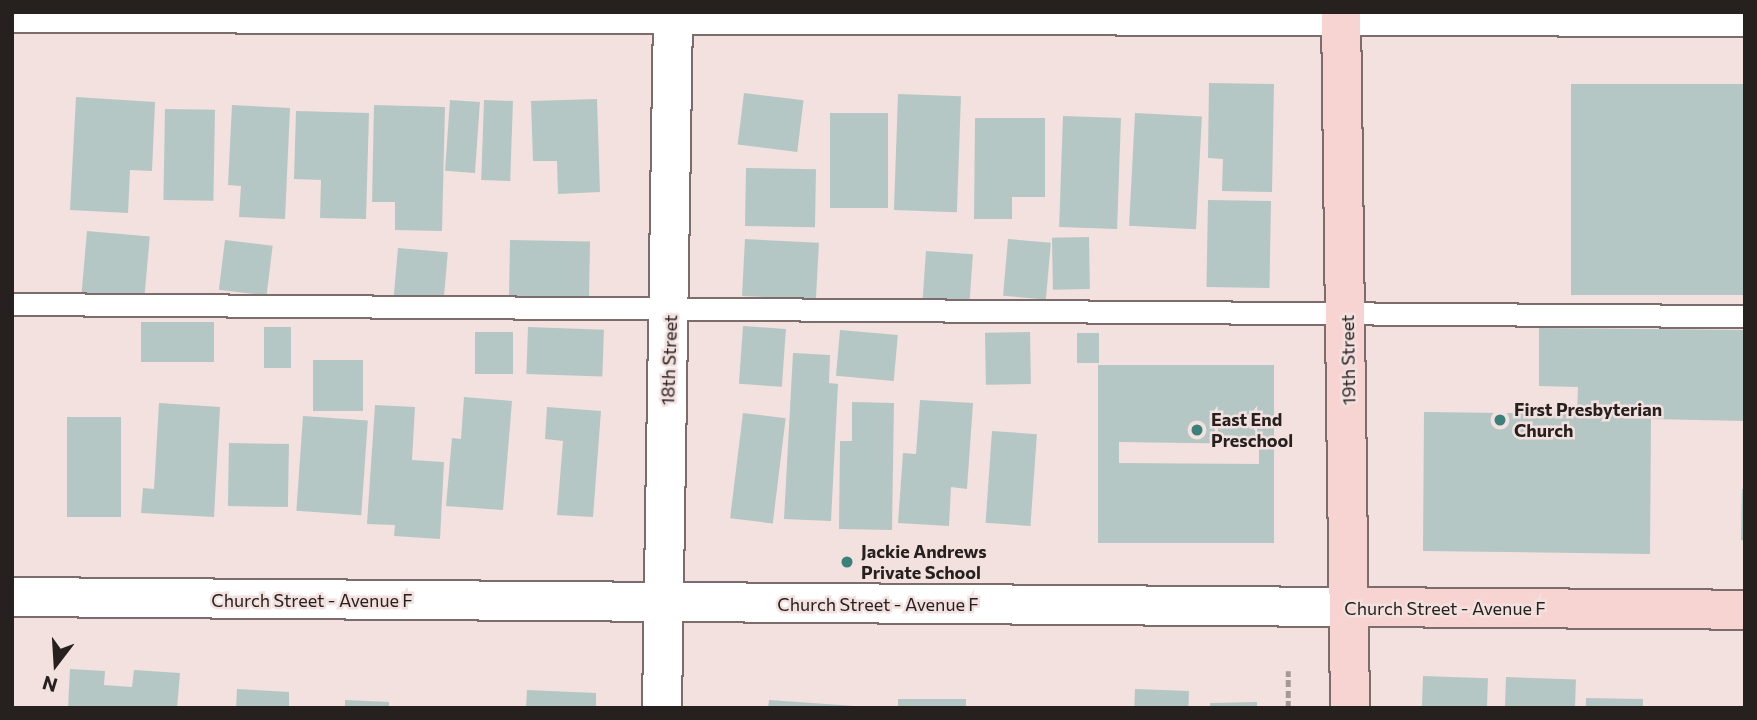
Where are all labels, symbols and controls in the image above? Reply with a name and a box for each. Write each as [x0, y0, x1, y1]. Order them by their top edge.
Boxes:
street label: 18th Street [657, 314, 681, 406]
street label: 19th Street [1336, 314, 1360, 406]
place label: First Presbyterian Church [1514, 399, 1662, 442]
place label: East End Preschool [1211, 409, 1293, 452]
marker: First Presbyterian Church [1492, 412, 1508, 428]
marker: East End Preschool [1189, 422, 1205, 438]
place label: Jackie Andrews Private School [861, 541, 987, 584]
marker: Jackie Andrews Private School [839, 554, 855, 570]
street label: Church Street - Avenue F [211, 589, 413, 611]
street label: Church Street - Avenue F [777, 593, 979, 615]
street label: Church Street - Avenue F [1344, 597, 1546, 619]
north arrow [21, 629, 91, 699]
text: N [40, 671, 60, 698]

